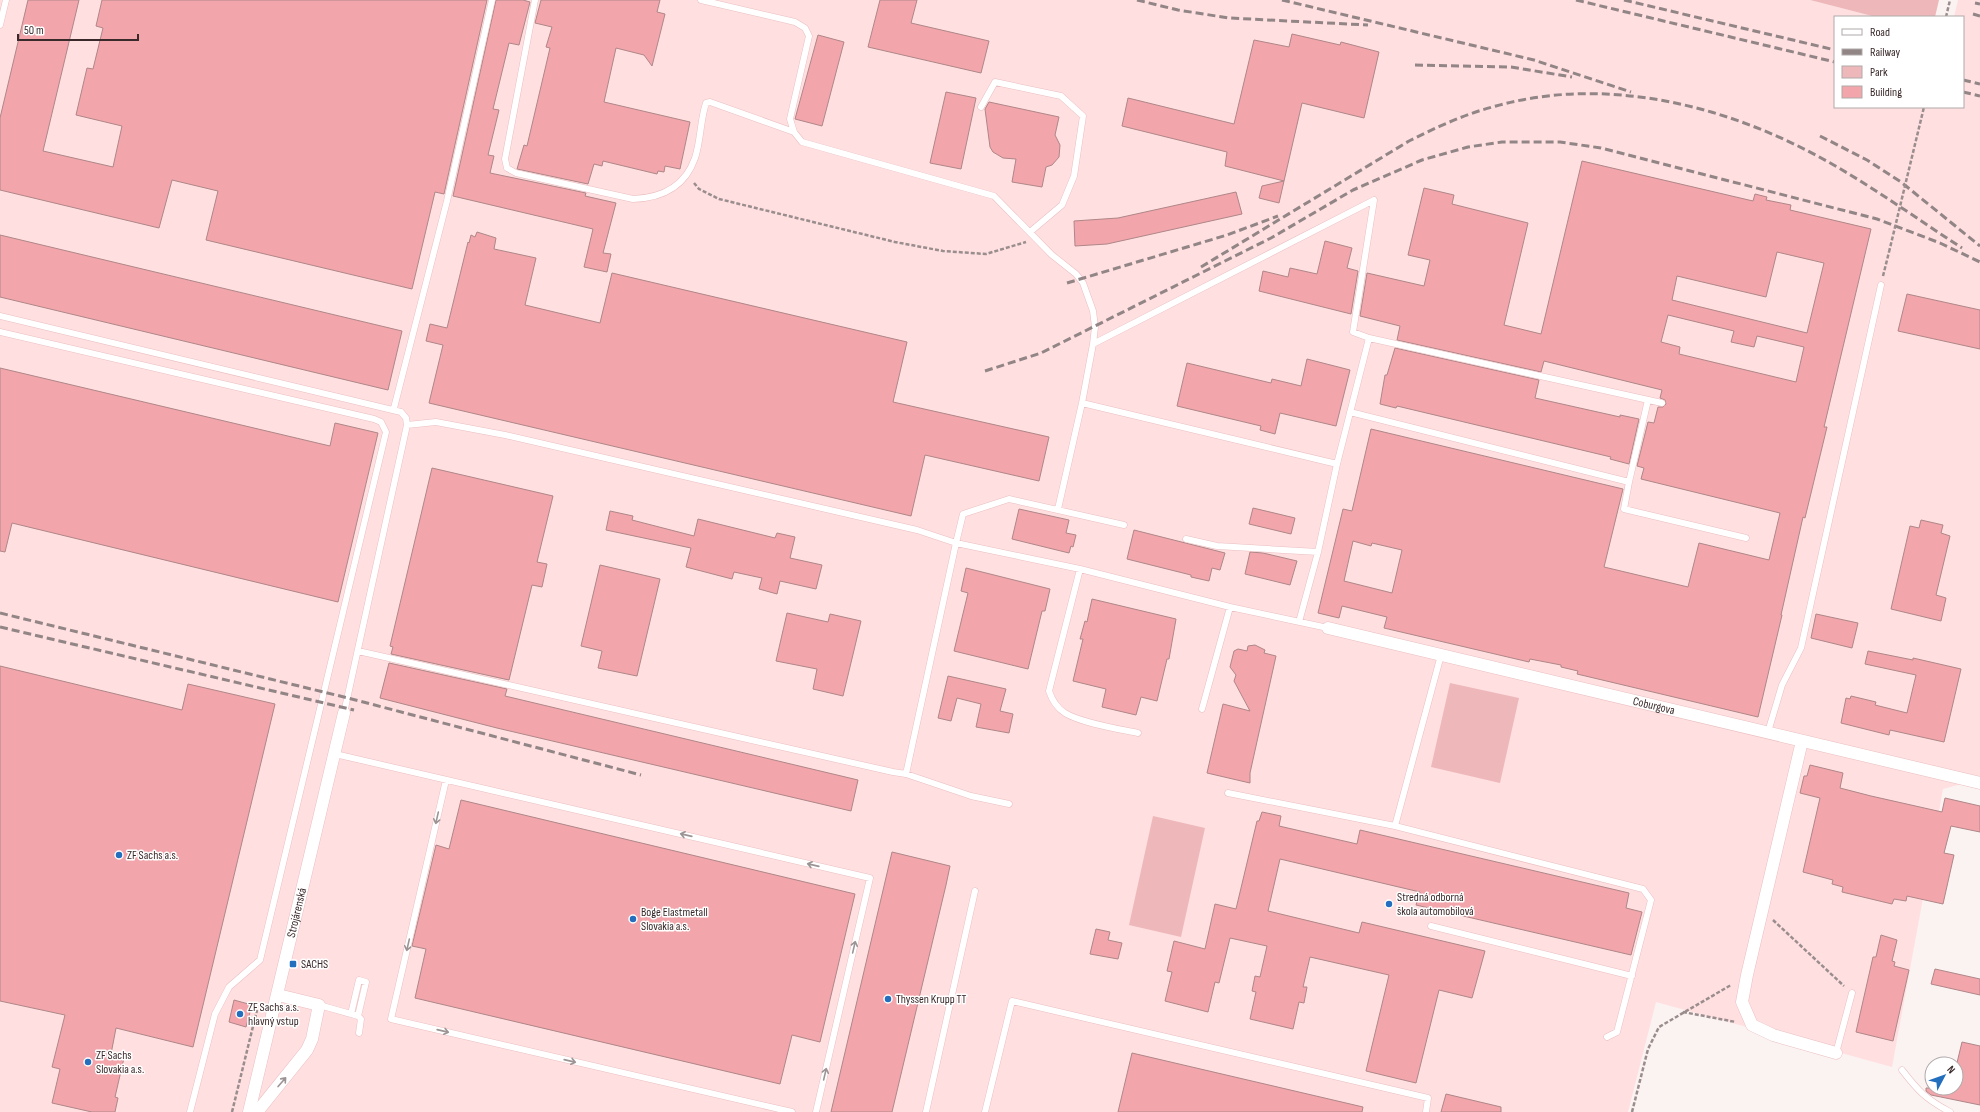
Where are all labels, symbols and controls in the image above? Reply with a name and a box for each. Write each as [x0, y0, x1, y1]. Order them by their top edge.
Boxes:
scale bar [18, 16, 138, 42]
legend [1834, 16, 1964, 108]
text: 50 m [24, 23, 44, 38]
text: Road [1870, 25, 1890, 40]
text: Railway [1870, 45, 1901, 60]
text: Park [1870, 65, 1888, 80]
text: Building [1870, 85, 1902, 100]
street label: Coburgova [1631, 694, 1677, 718]
one-way arrow [433, 811, 441, 824]
one-way arrow [680, 831, 693, 839]
place label: ZF Sachs a.s. [127, 848, 178, 863]
marker: ZF Sachs a.s. [114, 850, 124, 860]
one-way arrow [807, 860, 820, 868]
street label: Strojárenská [284, 886, 310, 939]
place label: Stredná odborná škola automobilová [1397, 890, 1474, 919]
marker: Stredná odborná škola automobilová [1384, 899, 1394, 909]
place label: Boge Elastmetall Slovakia a.s. [641, 905, 708, 934]
marker: Boge Elastmetall Slovakia a.s. [628, 914, 638, 924]
one-way arrow [404, 938, 412, 951]
one-way arrow [851, 941, 859, 954]
place label: SACHS [301, 957, 328, 972]
marker: SACHS [288, 959, 298, 969]
place label: Thyssen Krupp TT [896, 992, 966, 1007]
marker: Thyssen Krupp TT [883, 994, 893, 1004]
place label: ZF Sachs a.s. hlavný vstup [248, 1000, 299, 1029]
marker: ZF Sachs a.s. hlavný vstup [235, 1009, 245, 1019]
one-way arrow [436, 1028, 449, 1036]
place label: ZF Sachs Slovakia a.s. [96, 1048, 144, 1077]
north arrow [1924, 1056, 1964, 1096]
marker: ZF Sachs Slovakia a.s. [83, 1057, 93, 1067]
one-way arrow [563, 1057, 576, 1065]
text: N [1944, 1063, 1958, 1076]
one-way arrow [822, 1068, 830, 1081]
one-way arrow [277, 1077, 286, 1087]

